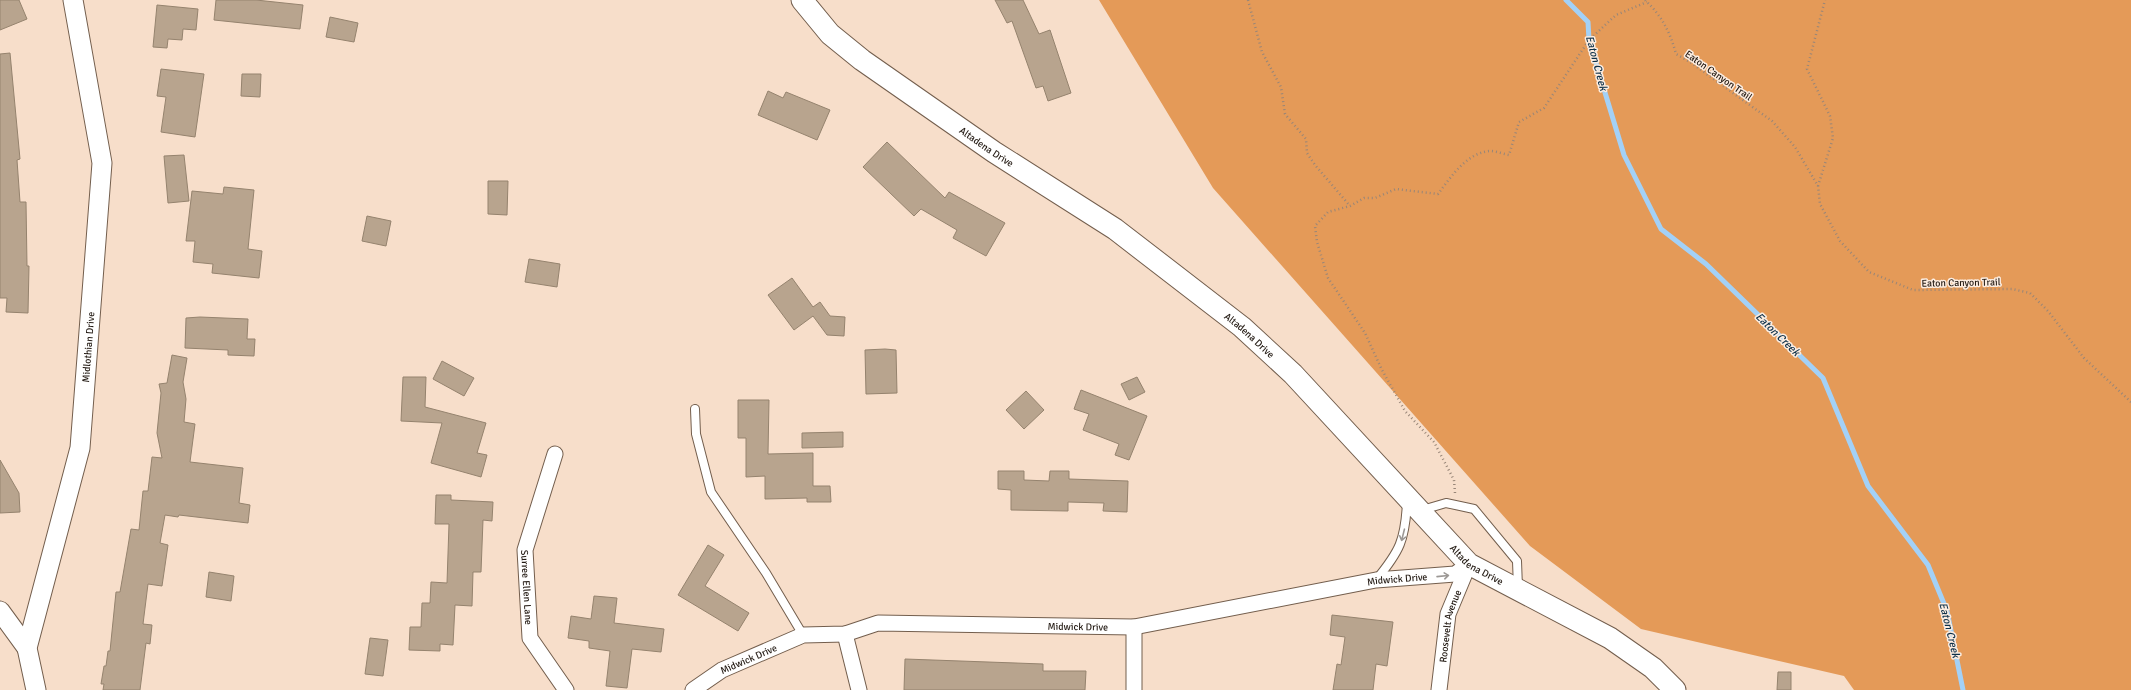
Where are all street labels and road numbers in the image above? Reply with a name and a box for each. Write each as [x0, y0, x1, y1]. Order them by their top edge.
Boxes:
street label: Eaton Canyon Trail [1682, 48, 1754, 104]
street label: Altadena Drive [957, 125, 1015, 170]
street label: Eaton Canyon Trail [1921, 276, 2001, 290]
street label: Midlothian Drive [80, 311, 97, 383]
street label: Altadena Drive [1222, 311, 1277, 361]
street label: Altadena Drive [1447, 542, 1505, 588]
street label: Surree Ellen Lane [518, 550, 534, 625]
street label: Midwick Drive [1366, 571, 1428, 589]
street label: Roosevelt Avenue [1437, 588, 1464, 663]
street label: Midwick Drive [1047, 621, 1108, 634]
street label: Midwick Drive [719, 642, 779, 677]

